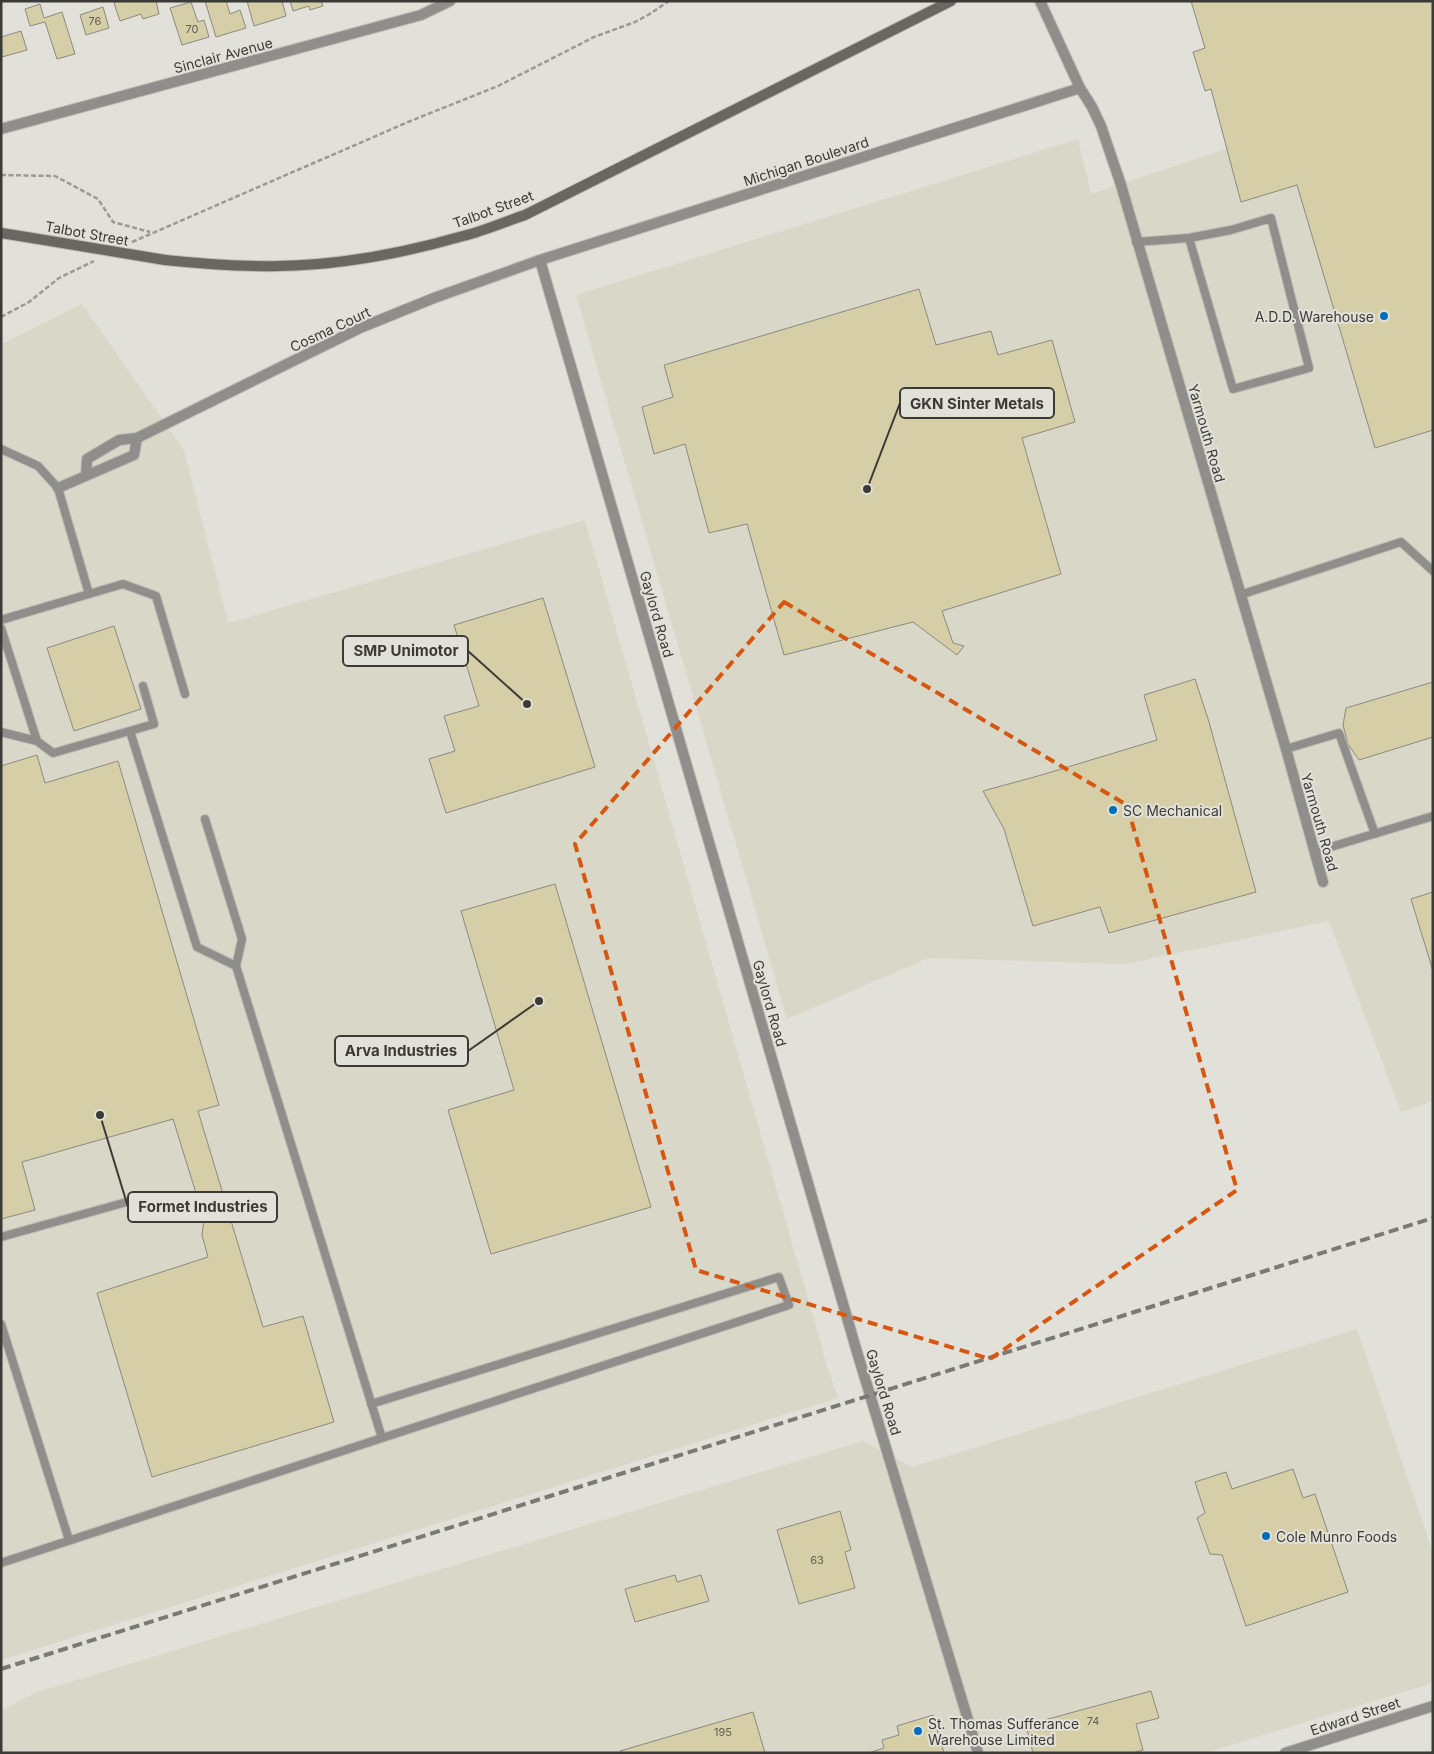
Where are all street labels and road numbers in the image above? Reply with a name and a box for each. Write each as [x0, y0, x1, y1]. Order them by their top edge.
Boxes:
street label: Sinclair Avenue [172, 34, 274, 76]
street label: Michigan Boulevard [741, 133, 871, 189]
street label: Talbot Street [451, 186, 536, 231]
street label: Talbot Street [44, 217, 130, 249]
street label: Cosma Court [287, 303, 373, 355]
street label: Yarmouth Road [1185, 382, 1229, 484]
street label: Gaylord Road [637, 569, 677, 659]
street label: Yarmouth Road [1298, 771, 1342, 873]
street label: Gaylord Road [750, 958, 790, 1048]
street label: Gaylord Road [863, 1347, 905, 1437]
street label: Edward Street [1308, 1693, 1402, 1739]

